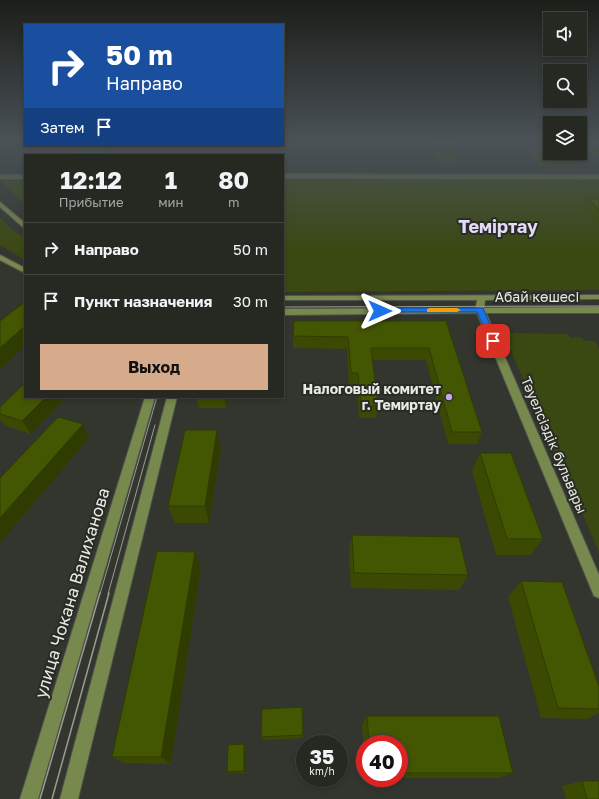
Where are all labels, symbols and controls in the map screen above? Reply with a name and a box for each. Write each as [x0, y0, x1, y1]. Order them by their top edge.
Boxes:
map controls [543, 12, 587, 160]
button: sound [543, 12, 587, 56]
text: 50 m [106, 38, 173, 71]
icon: right [40, 40, 92, 92]
button: search [543, 64, 587, 108]
text: Направо [106, 72, 183, 94]
icon: arrive [93, 116, 115, 138]
button: layers [543, 116, 587, 160]
text: Затем [40, 118, 85, 136]
text: 12:12 [60, 165, 122, 194]
text: 1 [165, 165, 177, 194]
text: 80 [218, 165, 249, 194]
text: Прибытие [59, 194, 124, 210]
text: мин [158, 194, 183, 210]
text: m [228, 194, 239, 210]
district label: Теміртау [458, 215, 538, 237]
icon: right [40, 238, 62, 260]
text: Направо [74, 240, 139, 258]
text: 50 m [233, 240, 268, 258]
street label: Абай көшесі [495, 288, 579, 305]
icon: arrive [40, 290, 62, 312]
position arrow [359, 290, 401, 332]
text: Пункт назначения [74, 292, 212, 310]
text: 30 m [233, 292, 268, 310]
pin [476, 324, 510, 358]
icon: arrive [482, 330, 504, 352]
button: Выход [40, 344, 268, 390]
street label: Тәуелсіздік бульвары [518, 374, 591, 516]
place label: Налоговый комитет г. Темиртау [303, 380, 442, 413]
marker: Налоговый комитет г. Темиртау [444, 392, 454, 402]
street label: улица Чокана Валиханова [29, 485, 114, 701]
speed limit sign: 40 [356, 735, 408, 787]
text: 35 [310, 744, 334, 768]
text: km/h [309, 765, 335, 777]

